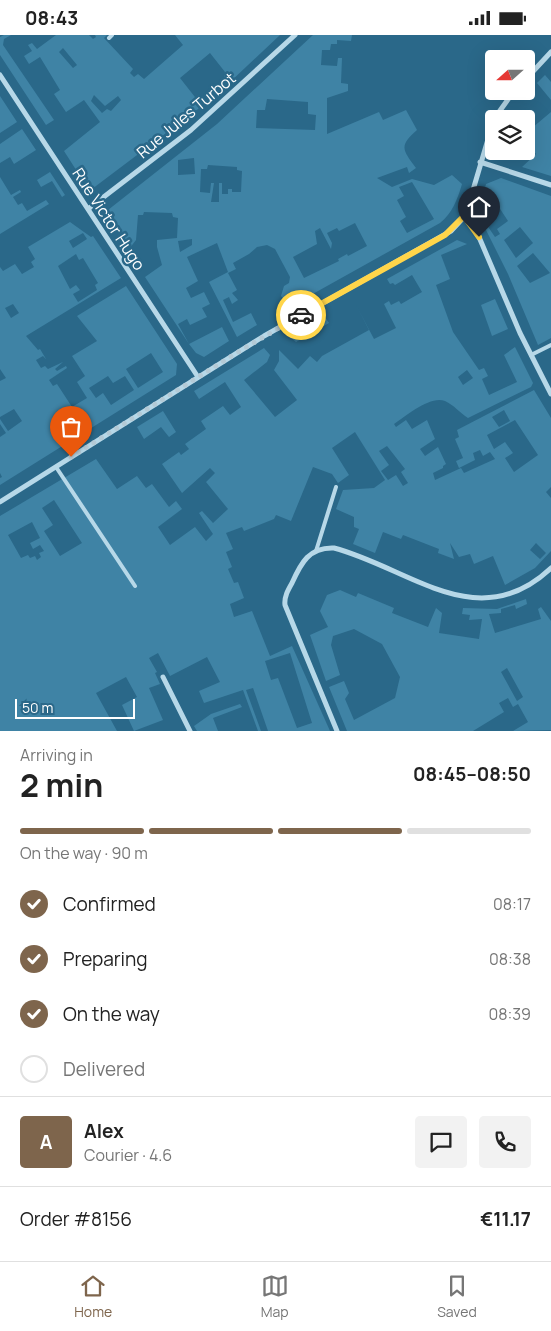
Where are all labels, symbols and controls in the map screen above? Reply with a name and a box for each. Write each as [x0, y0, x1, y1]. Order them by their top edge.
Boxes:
text: 08:43 [25, 5, 78, 31]
north arrow [485, 50, 535, 100]
map controls [485, 50, 535, 160]
street label: Rue Jules Turbot [132, 67, 240, 163]
button: layers [485, 110, 535, 160]
street label: Rue Victor Hugo [68, 164, 150, 274]
pin [458, 186, 500, 237]
icon: home [465, 193, 493, 221]
courier [276, 290, 326, 340]
icon: car [287, 301, 315, 329]
pin [50, 406, 92, 457]
icon: bag [57, 413, 85, 441]
scale bar [15, 696, 135, 719]
text: 50 m [22, 698, 53, 717]
text: Arriving in [20, 744, 93, 766]
text: 08:45–08:50 [413, 761, 531, 787]
text: 2 min [20, 763, 103, 807]
text: On the way · 90 m [20, 842, 148, 864]
icon: check [20, 890, 48, 918]
text: Confirmed [63, 891, 156, 917]
text: 08:17 [493, 893, 531, 915]
icon: check [20, 945, 48, 973]
text: Preparing [63, 946, 148, 972]
text: 08:38 [489, 948, 531, 970]
icon: check [20, 1000, 48, 1028]
text: On the way [63, 1001, 160, 1027]
text: 08:39 [488, 1003, 531, 1025]
text: Delivered [63, 1056, 145, 1082]
button: chat [415, 1116, 467, 1168]
button: phone [479, 1116, 531, 1168]
text: Alex [84, 1118, 124, 1144]
text: A [40, 1129, 52, 1155]
text: Courier · 4.6 [84, 1144, 172, 1166]
text: Order #8156 [20, 1206, 132, 1232]
text: €11.17 [480, 1206, 531, 1232]
tab: Home [74, 1272, 112, 1321]
tab: Map [261, 1272, 289, 1321]
tab: Saved [437, 1272, 477, 1321]

